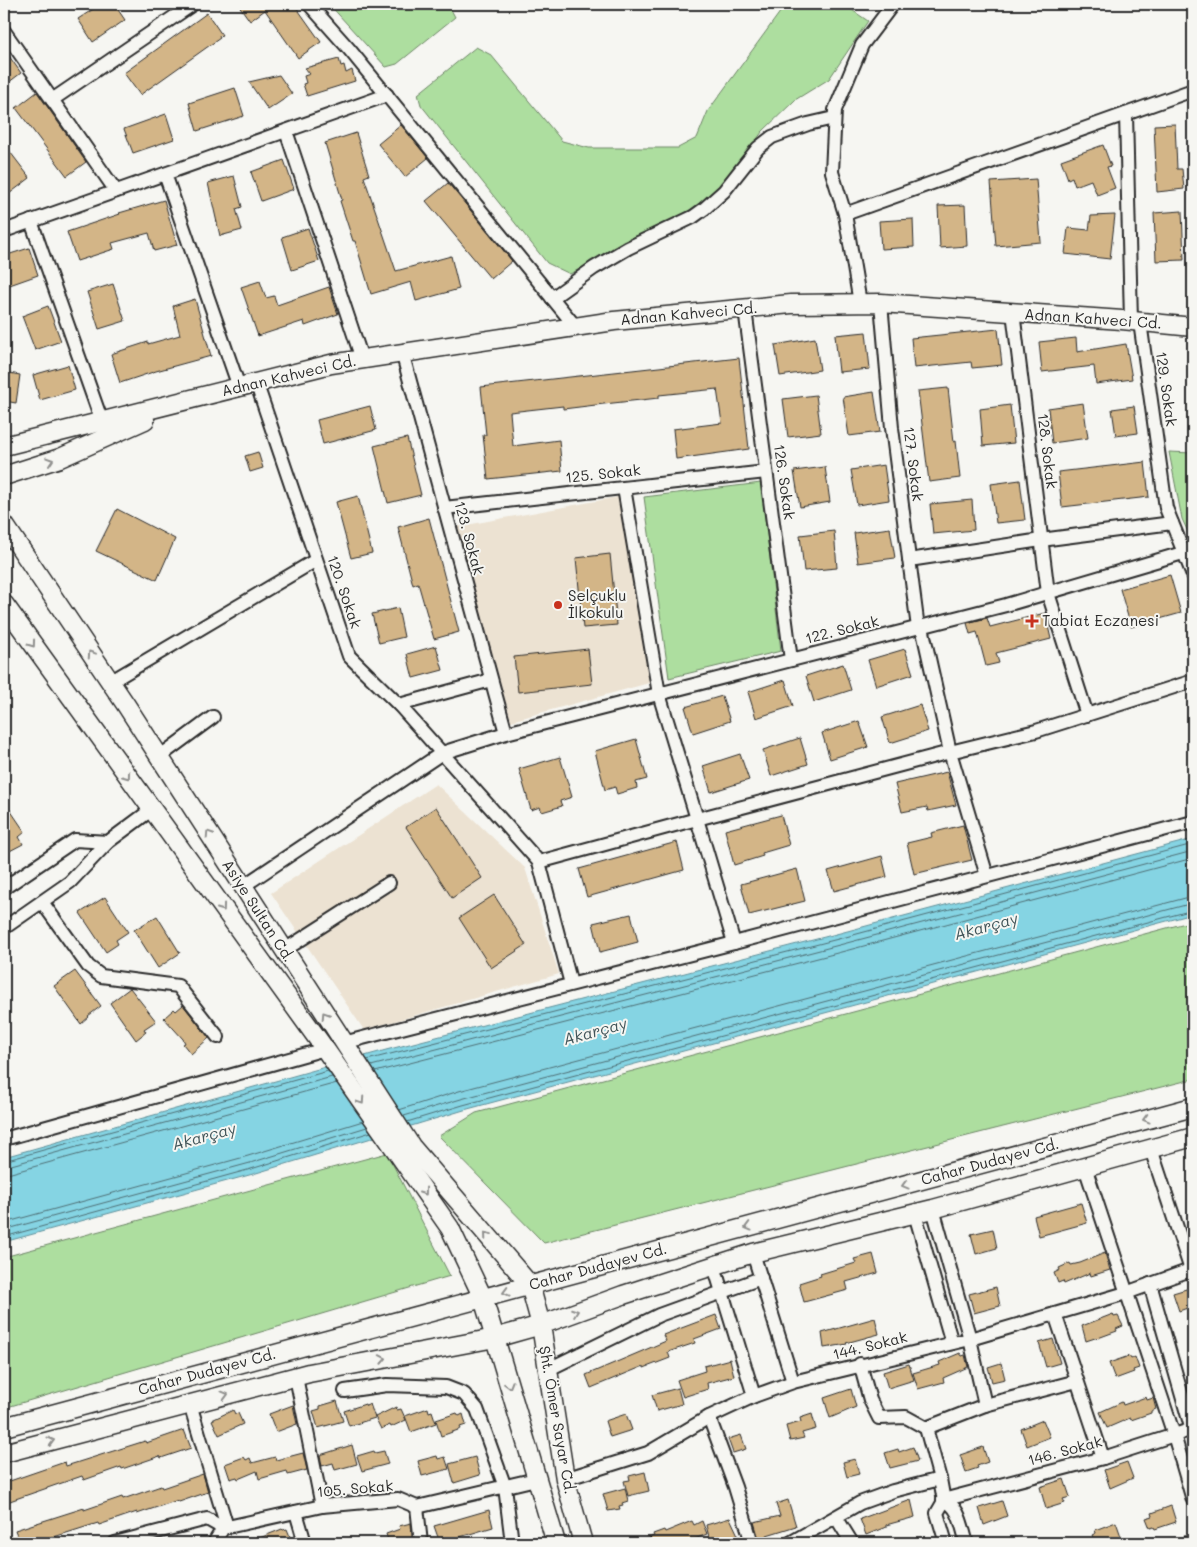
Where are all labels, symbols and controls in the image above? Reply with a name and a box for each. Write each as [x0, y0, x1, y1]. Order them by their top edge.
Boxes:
street label: Adnan Kahveci Cd. [619, 297, 758, 329]
street label: Adnan Kahveci Cd. [1024, 303, 1162, 333]
street label: Adnan Kahveci Cd. [219, 350, 358, 400]
street label: 129. Sokak [1152, 350, 1182, 428]
street label: 128. Sokak [1033, 412, 1063, 490]
street label: 127. Sokak [899, 425, 929, 502]
street label: 126. Sokak [770, 443, 800, 521]
one-way arrow [46, 457, 54, 467]
street label: 125. Sokak [564, 459, 642, 487]
street label: 123. Sokak [451, 499, 489, 577]
street label: 120. Sokak [323, 552, 367, 631]
place label: Selçuklu İlkokulu [568, 585, 626, 622]
marker: Selçuklu İlkokulu [552, 599, 564, 611]
street label: 122. Sokak [803, 610, 881, 648]
place label: Tabiat Eczanesi [1042, 610, 1159, 630]
marker: Tabiat Eczanesi [1026, 615, 1038, 627]
one-way arrow [26, 638, 35, 648]
one-way arrow [88, 650, 97, 660]
one-way arrow [121, 770, 130, 780]
one-way arrow [205, 831, 215, 840]
street label: Asiye Sultan Cd. [218, 855, 299, 966]
one-way arrow [216, 902, 225, 912]
water label: Akarçay [952, 907, 1021, 944]
one-way arrow [322, 1011, 331, 1021]
water label: Akarçay [561, 1012, 630, 1049]
one-way arrow [355, 1096, 364, 1105]
one-way arrow [1143, 1114, 1151, 1124]
water label: Akarçay [170, 1117, 239, 1154]
street label: Cahar Dudayev Cd. [919, 1133, 1061, 1189]
one-way arrow [900, 1179, 909, 1190]
one-way arrow [418, 1186, 427, 1196]
one-way arrow [743, 1221, 752, 1232]
one-way arrow [484, 1232, 492, 1241]
street label: Cahar Dudayev Cd. [527, 1238, 669, 1294]
one-way arrow [503, 1286, 511, 1296]
one-way arrow [570, 1308, 579, 1318]
street label: 144. Sokak [830, 1326, 909, 1364]
street label: Cahar Dudayev Cd. [136, 1343, 278, 1399]
street label: Şht. Ömer Sayar Cd. [535, 1344, 581, 1496]
one-way arrow [379, 1354, 388, 1364]
one-way arrow [503, 1380, 513, 1388]
one-way arrow [221, 1390, 229, 1401]
street label: 146. Sokak [1025, 1430, 1104, 1470]
one-way arrow [46, 1436, 54, 1446]
street label: 105. Sokak [316, 1475, 394, 1501]

